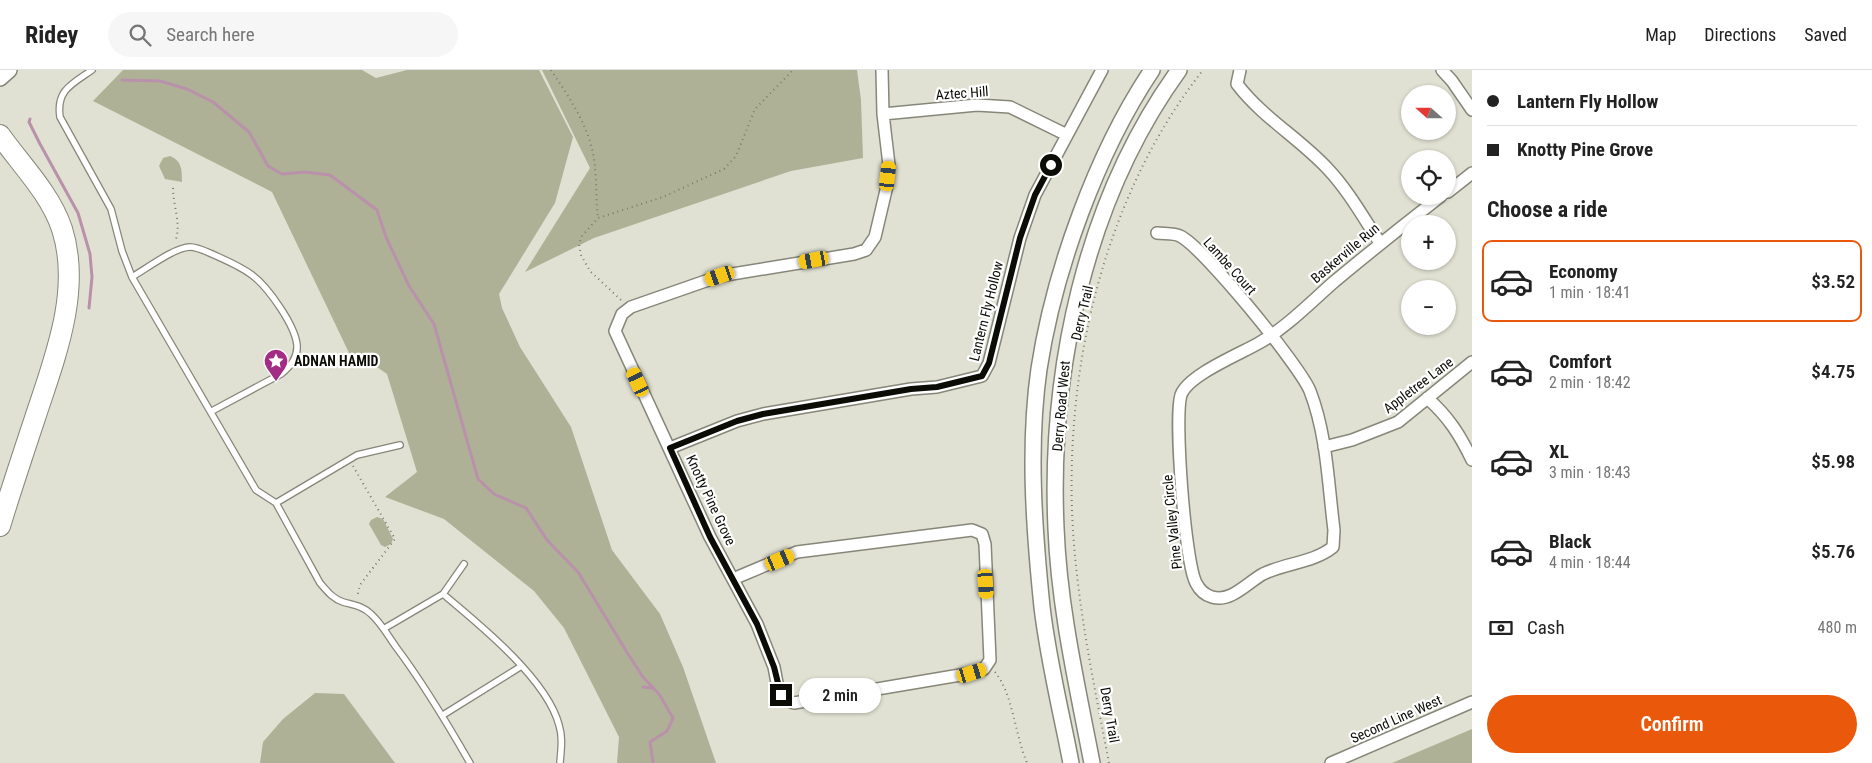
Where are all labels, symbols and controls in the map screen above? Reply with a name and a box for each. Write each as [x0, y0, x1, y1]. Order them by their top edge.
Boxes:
search box [108, 12, 458, 57]
text: Ridey [25, 21, 78, 49]
icon: search [126, 21, 154, 49]
text: Search here [166, 23, 255, 46]
text: Map [1645, 24, 1676, 45]
text: Directions [1704, 24, 1776, 45]
text: Saved [1804, 24, 1847, 45]
street label: Aztec Hill [935, 83, 989, 103]
north arrow [1401, 85, 1456, 140]
map controls [1401, 85, 1456, 335]
text: Lantern Fly Hollow [1517, 90, 1658, 113]
text: Knotty Pine Grove [1517, 138, 1653, 161]
button: locate [1401, 150, 1456, 205]
route start [1040, 154, 1062, 176]
car [878, 160, 897, 192]
text: Choose a ride [1487, 197, 1608, 222]
button: + [1401, 215, 1456, 270]
street label: Baskerville Run [1308, 220, 1382, 286]
street label: Lambe Court [1200, 234, 1260, 298]
car [797, 250, 830, 270]
street label: Lantern Fly Hollow [966, 259, 1006, 363]
icon: car [1489, 259, 1534, 304]
text: Economy [1549, 260, 1618, 283]
car [703, 264, 736, 288]
text: $3.52 [1811, 270, 1855, 293]
button: − [1401, 280, 1456, 335]
text: 1 min · 18:41 [1549, 283, 1631, 302]
street label: Derry Trail [1068, 284, 1096, 342]
place icon: ADNAN HAMID [263, 348, 289, 382]
icon: car [1489, 349, 1534, 394]
text: Comfort [1549, 350, 1612, 373]
place label: ADNAN HAMID [294, 353, 379, 369]
street label: Appletree Lane [1380, 353, 1456, 416]
street label: Derry Road West [1049, 360, 1073, 452]
text: $4.75 [1811, 360, 1855, 383]
car [624, 365, 651, 399]
text: 2 min · 18:42 [1549, 373, 1631, 392]
icon: car [1489, 439, 1534, 484]
text: XL [1549, 440, 1569, 463]
text: $5.98 [1811, 450, 1855, 473]
street label: Knotty Pine Grove [683, 452, 739, 548]
text: 3 min · 18:43 [1549, 463, 1631, 482]
street label: Pine Valley Circle [1159, 473, 1185, 570]
icon: car [1489, 529, 1534, 574]
text: Black [1549, 530, 1591, 553]
text: $5.76 [1811, 540, 1855, 563]
car [763, 547, 796, 573]
text: 4 min · 18:44 [1549, 553, 1631, 572]
car [977, 569, 994, 599]
icon: cash [1487, 614, 1515, 642]
text: Cash [1527, 616, 1565, 639]
text: 480 m [1818, 618, 1857, 637]
car [955, 661, 988, 685]
callout: 2 min [798, 678, 881, 712]
route end [770, 684, 792, 706]
text: 2 min [822, 686, 858, 705]
street label: Derry Trail [1097, 686, 1123, 744]
street label: Second Line West [1348, 692, 1444, 746]
button: Confirm [1487, 695, 1857, 753]

